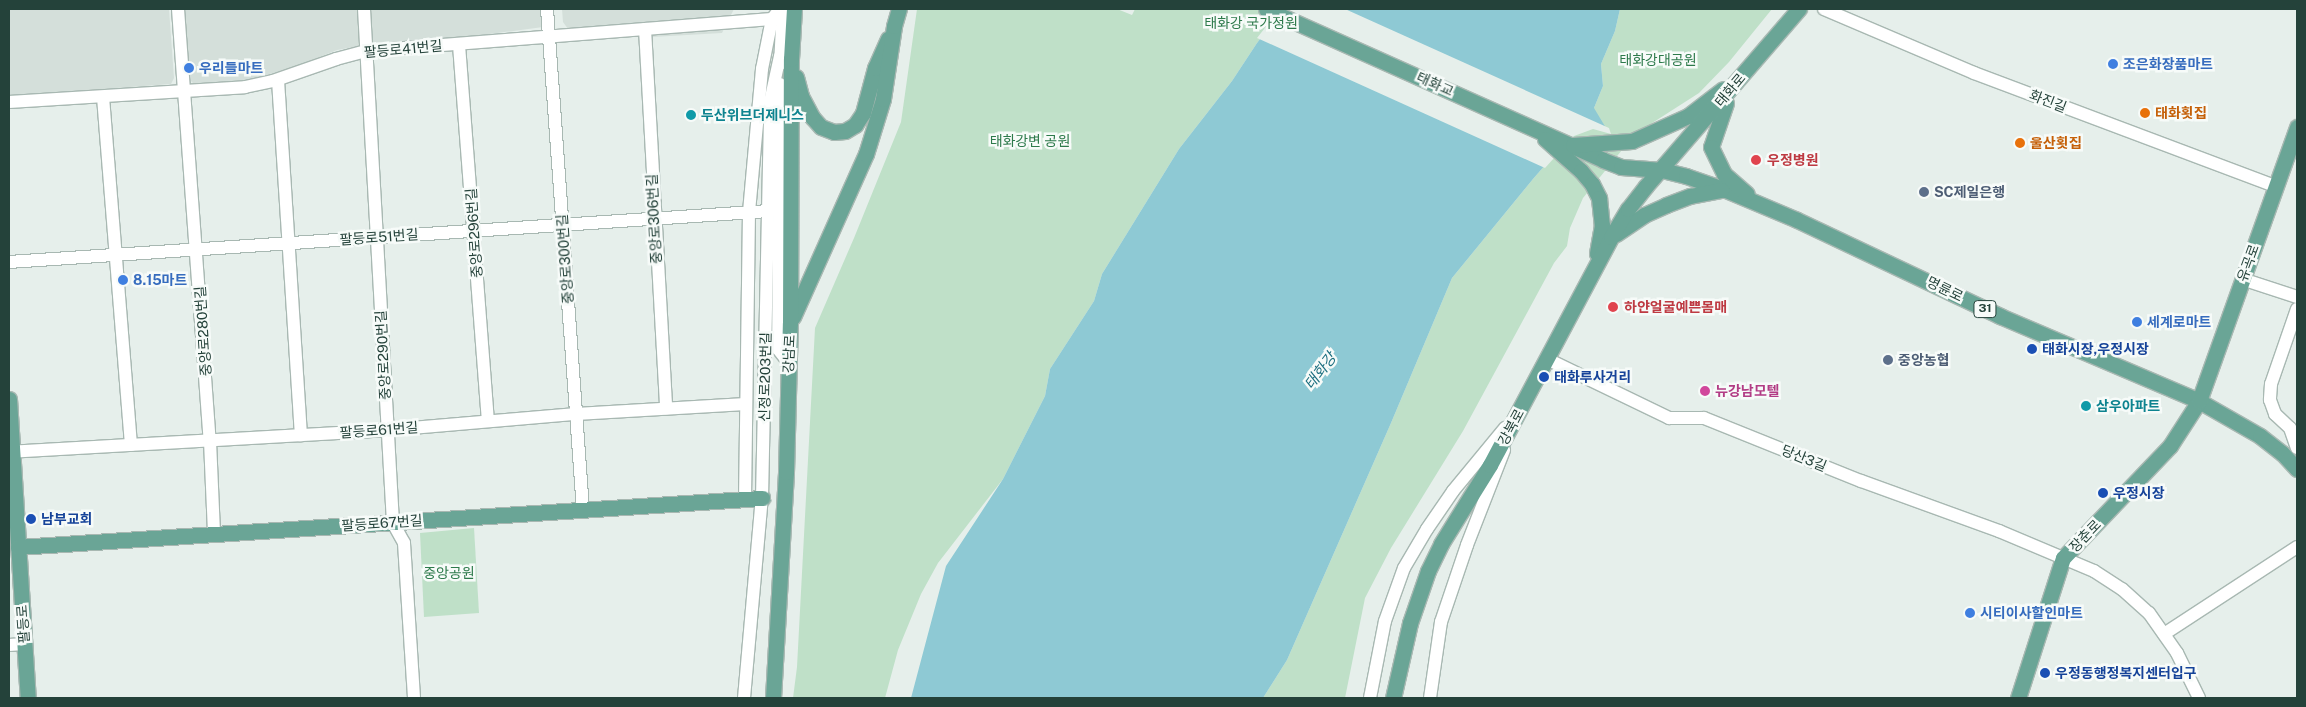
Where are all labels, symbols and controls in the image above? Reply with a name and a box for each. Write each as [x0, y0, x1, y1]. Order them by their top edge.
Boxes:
park label: 태화강 국가정원 [1204, 15, 1298, 31]
street label: 팔등로41번길 [363, 37, 443, 61]
park label: 태화강대공원 [1619, 52, 1697, 68]
place label: 조은화장품마트 [2123, 56, 2213, 72]
marker: 조은화장품마트 [2107, 58, 2119, 70]
place label: 우리들마트 [199, 60, 263, 76]
marker: 우리들마트 [183, 62, 195, 74]
street label: 태화교 [1414, 68, 1456, 100]
street label: 태화로 [1711, 70, 1749, 110]
street label: 화진길 [2027, 86, 2069, 116]
place label: 태화횟집 [2155, 105, 2207, 121]
place label: 두산위브더제니스 [701, 107, 804, 123]
marker: 태화횟집 [2139, 107, 2151, 119]
marker: 두산위브더제니스 [685, 109, 697, 121]
park label: 태화강변 공원 [990, 133, 1070, 149]
place label: 울산횟집 [2030, 135, 2082, 151]
marker: 울산횟집 [2014, 137, 2026, 149]
place label: 우정병원 [1767, 152, 1819, 168]
marker: 우정병원 [1749, 153, 1763, 167]
street label: 중앙로306번길 [643, 173, 665, 265]
place label: SC제일은행 [1934, 184, 2005, 200]
marker: SC제일은행 [1918, 186, 1930, 198]
street label: 중앙로296번길 [462, 187, 486, 279]
street label: 중앙로300번길 [553, 213, 577, 305]
street label: 팔등로51번길 [339, 226, 419, 248]
street label: 유곡로 [2233, 242, 2263, 284]
place label: 8.15마트 [133, 272, 187, 288]
street label: 명륜로 [1924, 273, 1966, 305]
marker: 8.15마트 [117, 274, 129, 286]
street label: 중앙로280번길 [191, 285, 215, 377]
place label: 하얀얼굴예쁜몸매 [1624, 299, 1727, 315]
marker: 하얀얼굴예쁜몸매 [1606, 300, 1620, 314]
road number: 31 [1972, 300, 1998, 318]
street label: 중앙로290번길 [372, 310, 394, 400]
place label: 세계로마트 [2147, 314, 2211, 330]
marker: 세계로마트 [2131, 316, 2143, 328]
street label: 신정로203번길 [756, 332, 774, 422]
street label: 강남로 [780, 334, 798, 374]
place label: 태화시장,우정시장 [2042, 341, 2149, 357]
marker: 태화시장,우정시장 [2026, 343, 2038, 355]
water label: 태화강 [1300, 349, 1340, 393]
place label: 중앙농협 [1898, 352, 1950, 368]
marker: 중앙농협 [1882, 354, 1894, 366]
place label: 태화루사거리 [1554, 369, 1631, 385]
marker: 태화루사거리 [1538, 371, 1550, 383]
place label: 뉴강남모텔 [1715, 383, 1779, 399]
marker: 뉴강남모텔 [1699, 385, 1711, 397]
place label: 삼우아파트 [2096, 398, 2160, 414]
marker: 삼우아파트 [2080, 400, 2092, 412]
street label: 강북로 [1495, 406, 1527, 448]
street label: 팔등로61번길 [339, 419, 419, 441]
street label: 당산3길 [1779, 441, 1829, 475]
place label: 우정시장 [2113, 485, 2165, 501]
marker: 우정시장 [2097, 487, 2109, 499]
place label: 남부교회 [41, 511, 93, 527]
street label: 팔등로67번길 [341, 512, 423, 534]
marker: 남부교회 [25, 513, 37, 525]
street label: 장춘로 [2066, 516, 2104, 556]
park label: 중앙공원 [423, 565, 475, 581]
street label: 팔등로 [13, 604, 33, 644]
place label: 시티이사할인마트 [1980, 605, 2083, 621]
marker: 시티이사할인마트 [1964, 607, 1976, 619]
place label: 우정동행정복지센터입구 [2055, 665, 2197, 681]
marker: 우정동행정복지센터입구 [2039, 667, 2051, 679]

